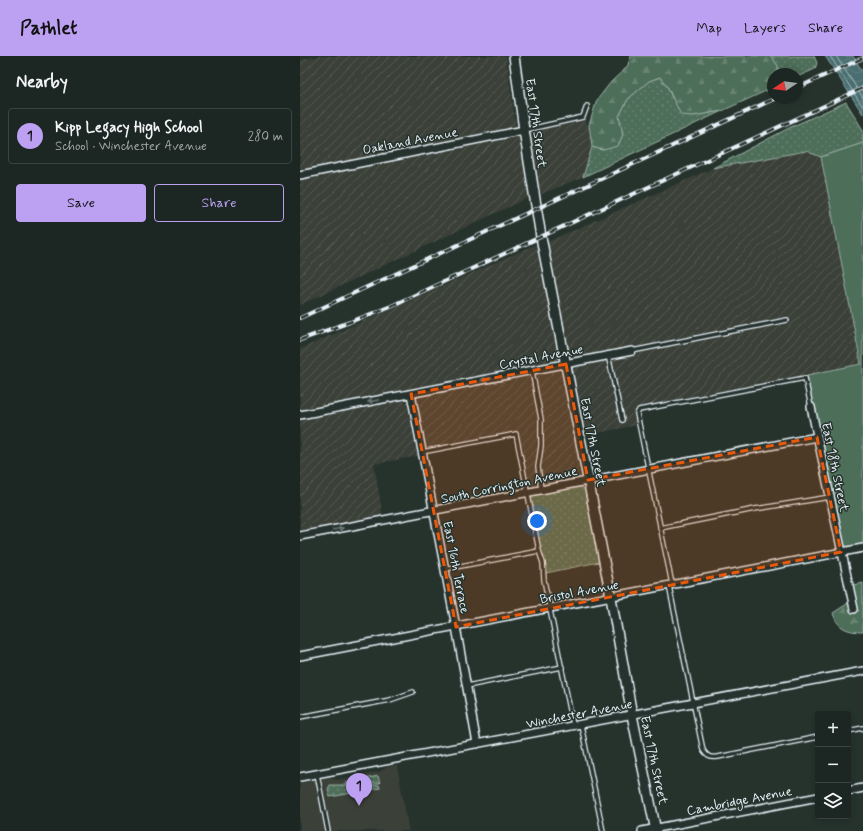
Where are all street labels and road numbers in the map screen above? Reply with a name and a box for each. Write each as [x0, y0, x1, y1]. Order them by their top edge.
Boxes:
street label: East 17th Street [521, 77, 550, 170]
street label: Oakland Avenue [361, 124, 459, 159]
street label: Crystal Avenue [498, 341, 585, 374]
street label: East 17th Street [576, 396, 610, 489]
street label: East 18th Street [817, 421, 852, 514]
street label: South Corrington Avenue [440, 463, 579, 510]
street label: East 16th Terrace [438, 519, 473, 615]
street label: Bristol Avenue [538, 576, 620, 608]
street label: Winchester Avenue [525, 696, 634, 733]
street label: East 17th Street [636, 714, 671, 807]
street label: Cambridge Avenue [685, 783, 794, 821]

